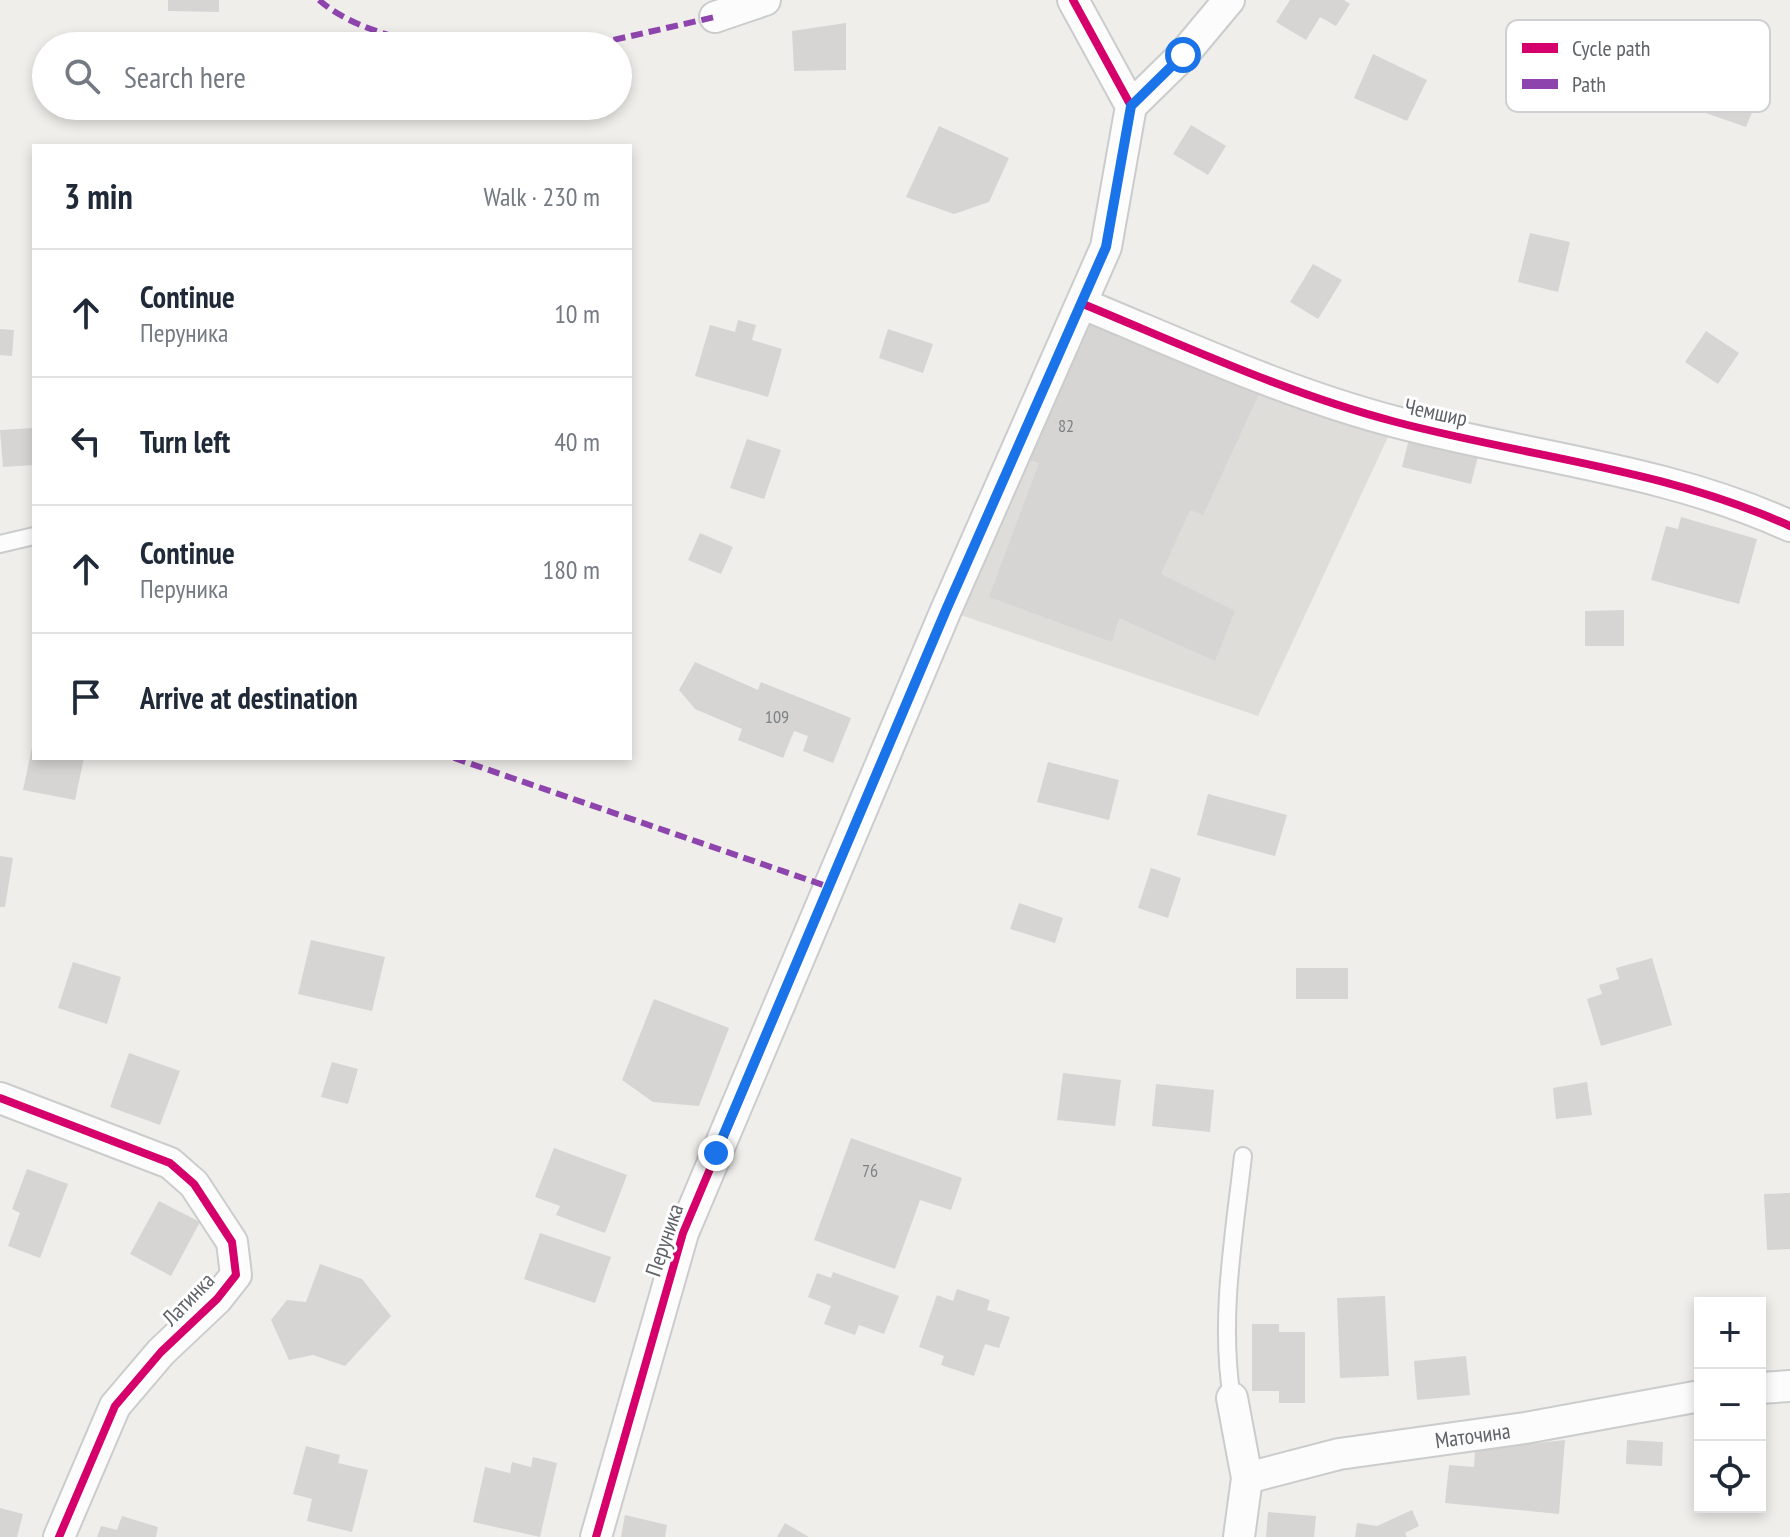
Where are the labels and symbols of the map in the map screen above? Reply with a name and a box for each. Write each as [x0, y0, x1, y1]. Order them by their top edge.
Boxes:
legend [1506, 20, 1770, 112]
text: Cycle path [1572, 34, 1650, 62]
route start [1165, 37, 1201, 73]
text: Path [1572, 70, 1606, 98]
street label: Чемшир [1402, 392, 1470, 432]
house number: 82 [1058, 414, 1074, 437]
house number: 109 [765, 705, 789, 728]
route end [698, 1135, 734, 1171]
house number: 76 [862, 1159, 878, 1182]
street label: Перуника [639, 1200, 689, 1280]
street label: Латинка [155, 1266, 220, 1332]
street label: Маточина [1433, 1416, 1512, 1454]

